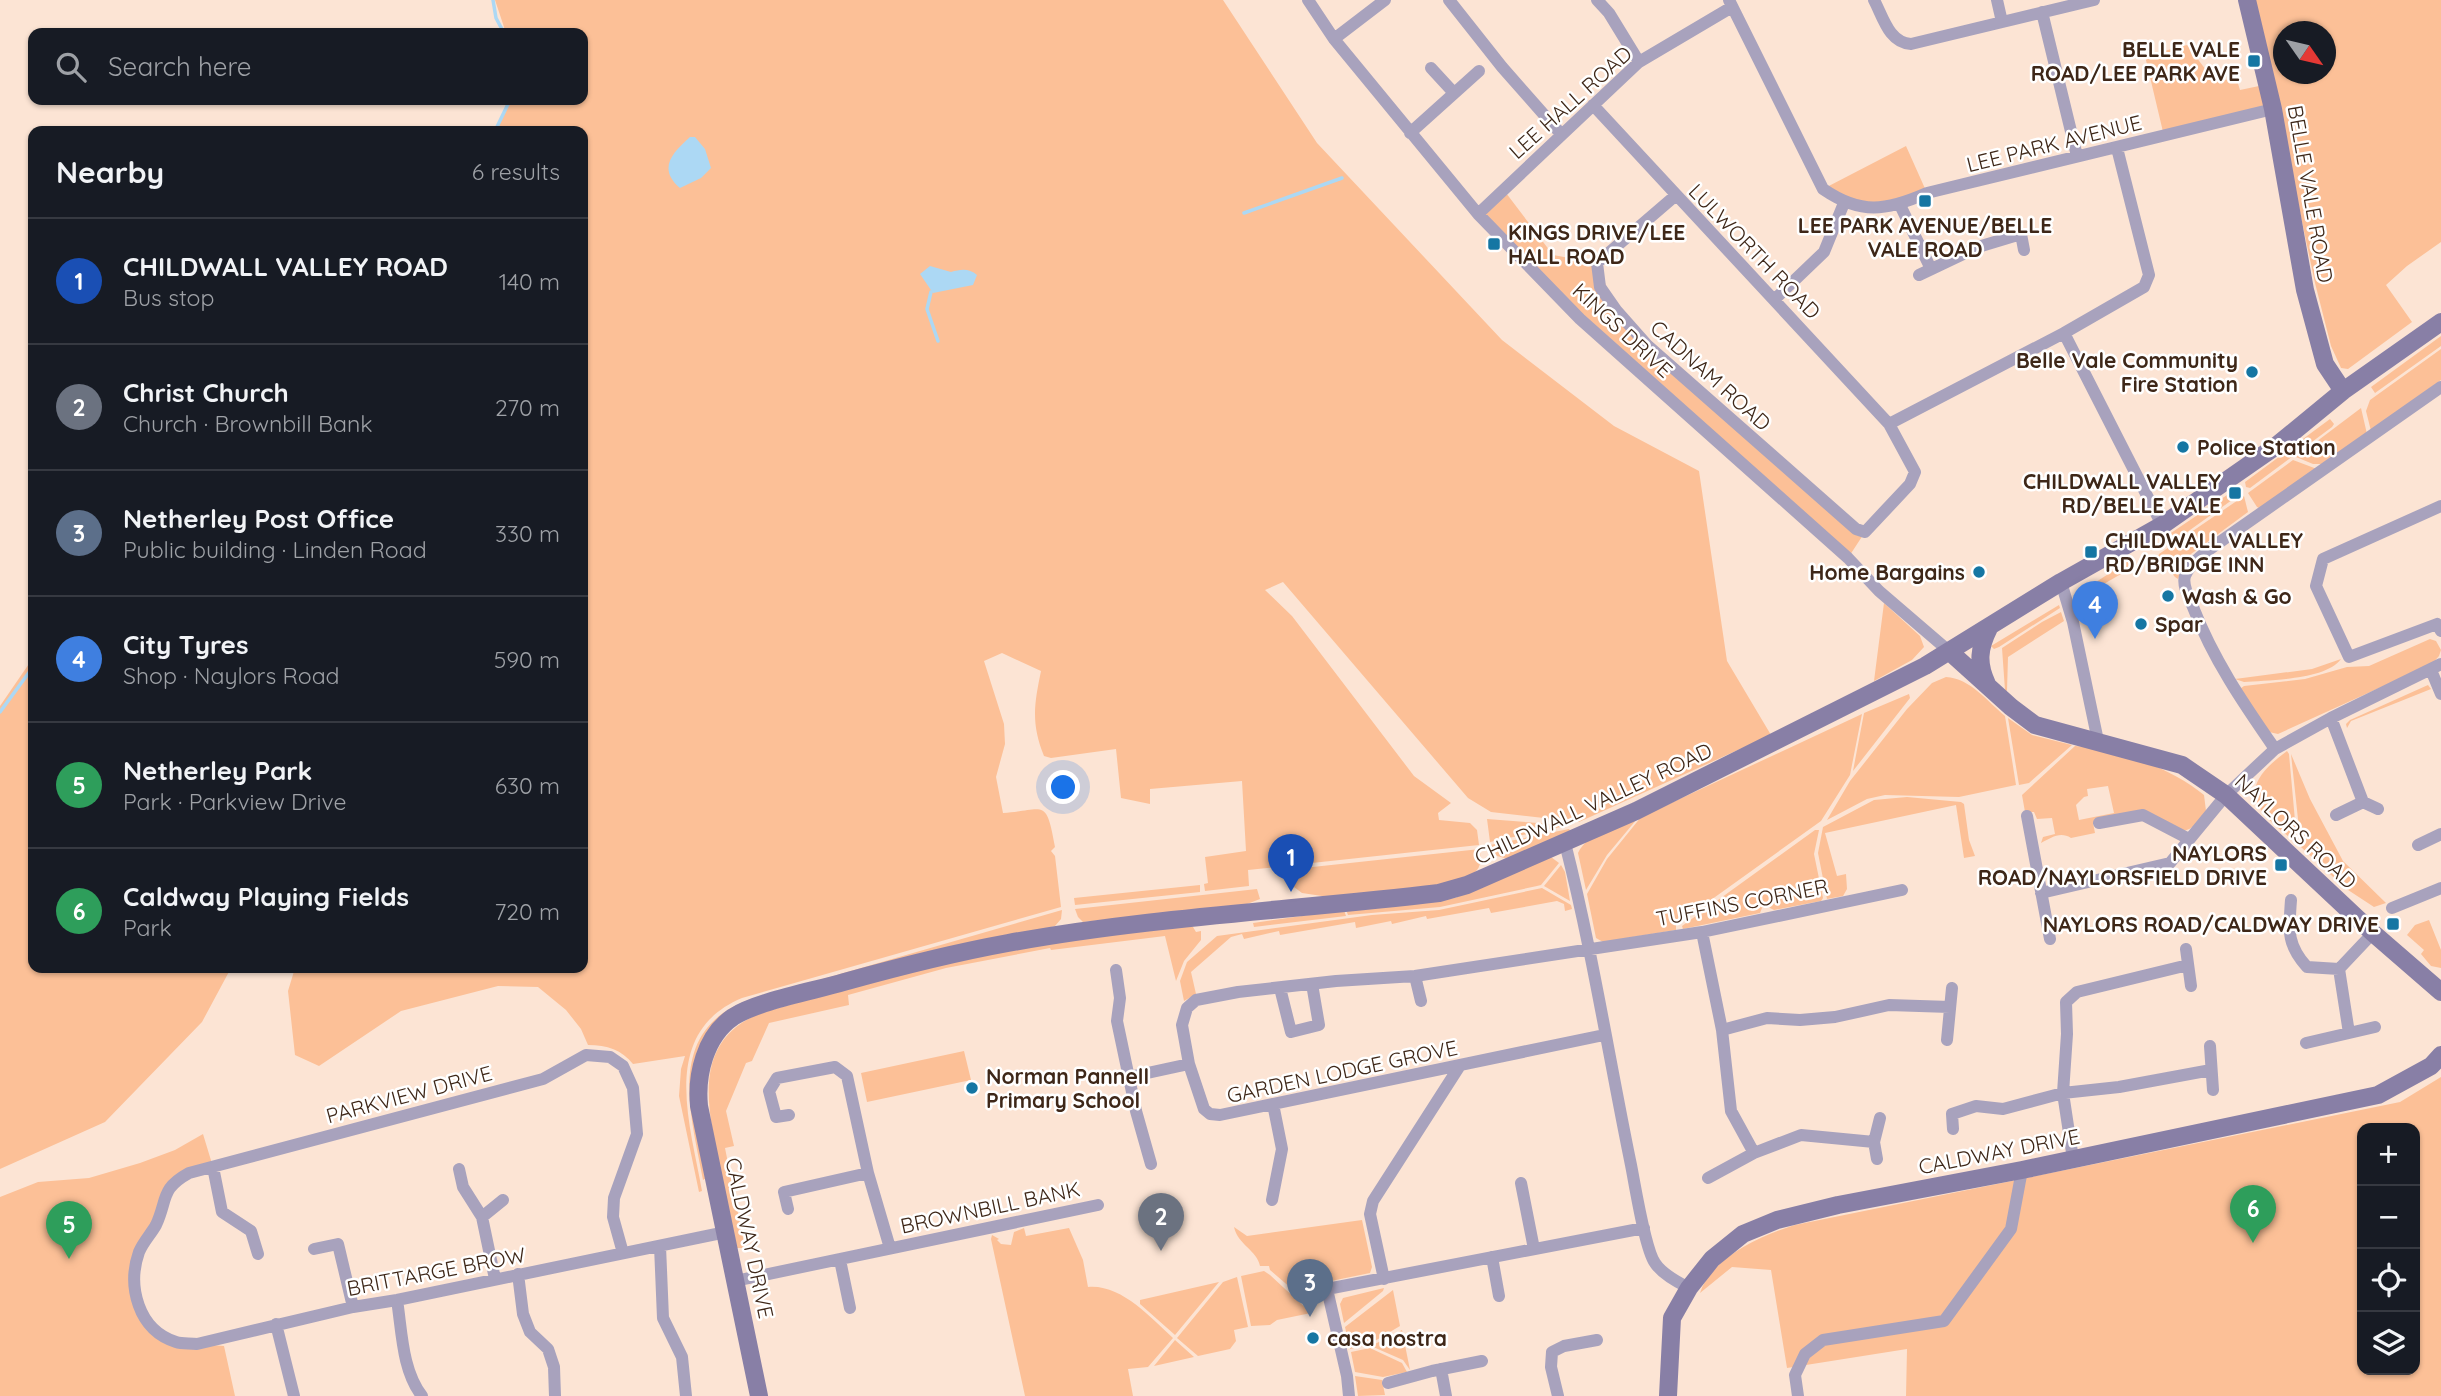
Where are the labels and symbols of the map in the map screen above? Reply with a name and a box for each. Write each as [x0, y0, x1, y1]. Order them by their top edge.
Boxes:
north arrow [2273, 21, 2336, 84]
place label: BELLE VALE ROAD/LEE PARK AVE [2031, 36, 2240, 86]
street label: LEE HALL ROAD [1503, 40, 1637, 164]
marker: BELLE VALE ROAD/LEE PARK AVE [2246, 53, 2262, 69]
street label: BELLE VALE ROAD [2283, 103, 2339, 285]
street label: LEE PARK AVENUE [1964, 109, 2144, 177]
street label: LULWORTH ROAD [1684, 178, 1826, 324]
marker: LEE PARK AVENUE/BELLE VALE ROAD [1917, 193, 1933, 209]
place label: LEE PARK AVENUE/BELLE VALE ROAD [1798, 212, 2052, 262]
place label: KINGS DRIVE/LEE HALL ROAD [1508, 219, 1685, 269]
marker: KINGS DRIVE/LEE HALL ROAD [1486, 236, 1502, 252]
street label: KINGS DRIVE [1568, 277, 1678, 383]
street label: CADNAM ROAD [1645, 314, 1777, 436]
place label: Belle Vale Community Fire Station [2016, 347, 2238, 397]
marker: Belle Vale Community Fire Station [2244, 364, 2260, 380]
place label: Police Station [2197, 434, 2336, 460]
marker: Police Station [2175, 439, 2191, 455]
place label: CHILDWALL VALLEY RD/BELLE VALE [2023, 468, 2221, 518]
marker: CHILDWALL VALLEY RD/BELLE VALE [2227, 485, 2243, 501]
place label: CHILDWALL VALLEY RD/BRIDGE INN [2105, 527, 2304, 577]
marker: CHILDWALL VALLEY RD/BRIDGE INN [2083, 544, 2099, 560]
place label: Home Bargains [1809, 559, 1965, 585]
marker: Home Bargains [1971, 564, 1987, 580]
pin: 4 [2072, 581, 2118, 639]
place label: Wash & Go [2182, 583, 2292, 609]
marker: Wash & Go [2160, 588, 2176, 604]
place label: Spar [2155, 611, 2203, 637]
marker: Spar [2133, 616, 2149, 632]
street label: CHILDWALL VALLEY ROAD [1470, 737, 1716, 869]
street label: NAYLORS ROAD [2230, 768, 2362, 894]
your location [1046, 770, 1080, 804]
pin: 1 [1268, 834, 1314, 892]
place label: NAYLORS ROAD/NAYLORSFIELD DRIVE [1978, 840, 2267, 890]
marker: NAYLORS ROAD/NAYLORSFIELD DRIVE [2273, 857, 2289, 873]
street label: TUFFINS CORNER [1654, 873, 1830, 931]
place label: NAYLORS ROAD/CALDWAY DRIVE [2043, 911, 2379, 937]
marker: NAYLORS ROAD/CALDWAY DRIVE [2385, 916, 2401, 932]
street label: GARDEN LODGE GROVE [1224, 1034, 1460, 1108]
street label: PARKVIEW DRIVE [323, 1059, 495, 1129]
place label: Norman Pannell Primary School [986, 1063, 1149, 1113]
marker: Norman Pannell Primary School [964, 1080, 980, 1096]
street label: CALDWAY DRIVE [1916, 1123, 2082, 1179]
street label: CALDWAY DRIVE [720, 1155, 780, 1321]
street label: BROWNBILL BANK [898, 1175, 1082, 1239]
pin: 6 [2230, 1185, 2276, 1243]
pin: 2 [1138, 1193, 1184, 1251]
pin: 5 [46, 1201, 92, 1259]
street label: BRITTARGE BROW [344, 1241, 528, 1301]
pin: 3 [1287, 1259, 1333, 1317]
place label: casa nostra [1327, 1325, 1447, 1351]
marker: casa nostra [1305, 1330, 1321, 1346]

